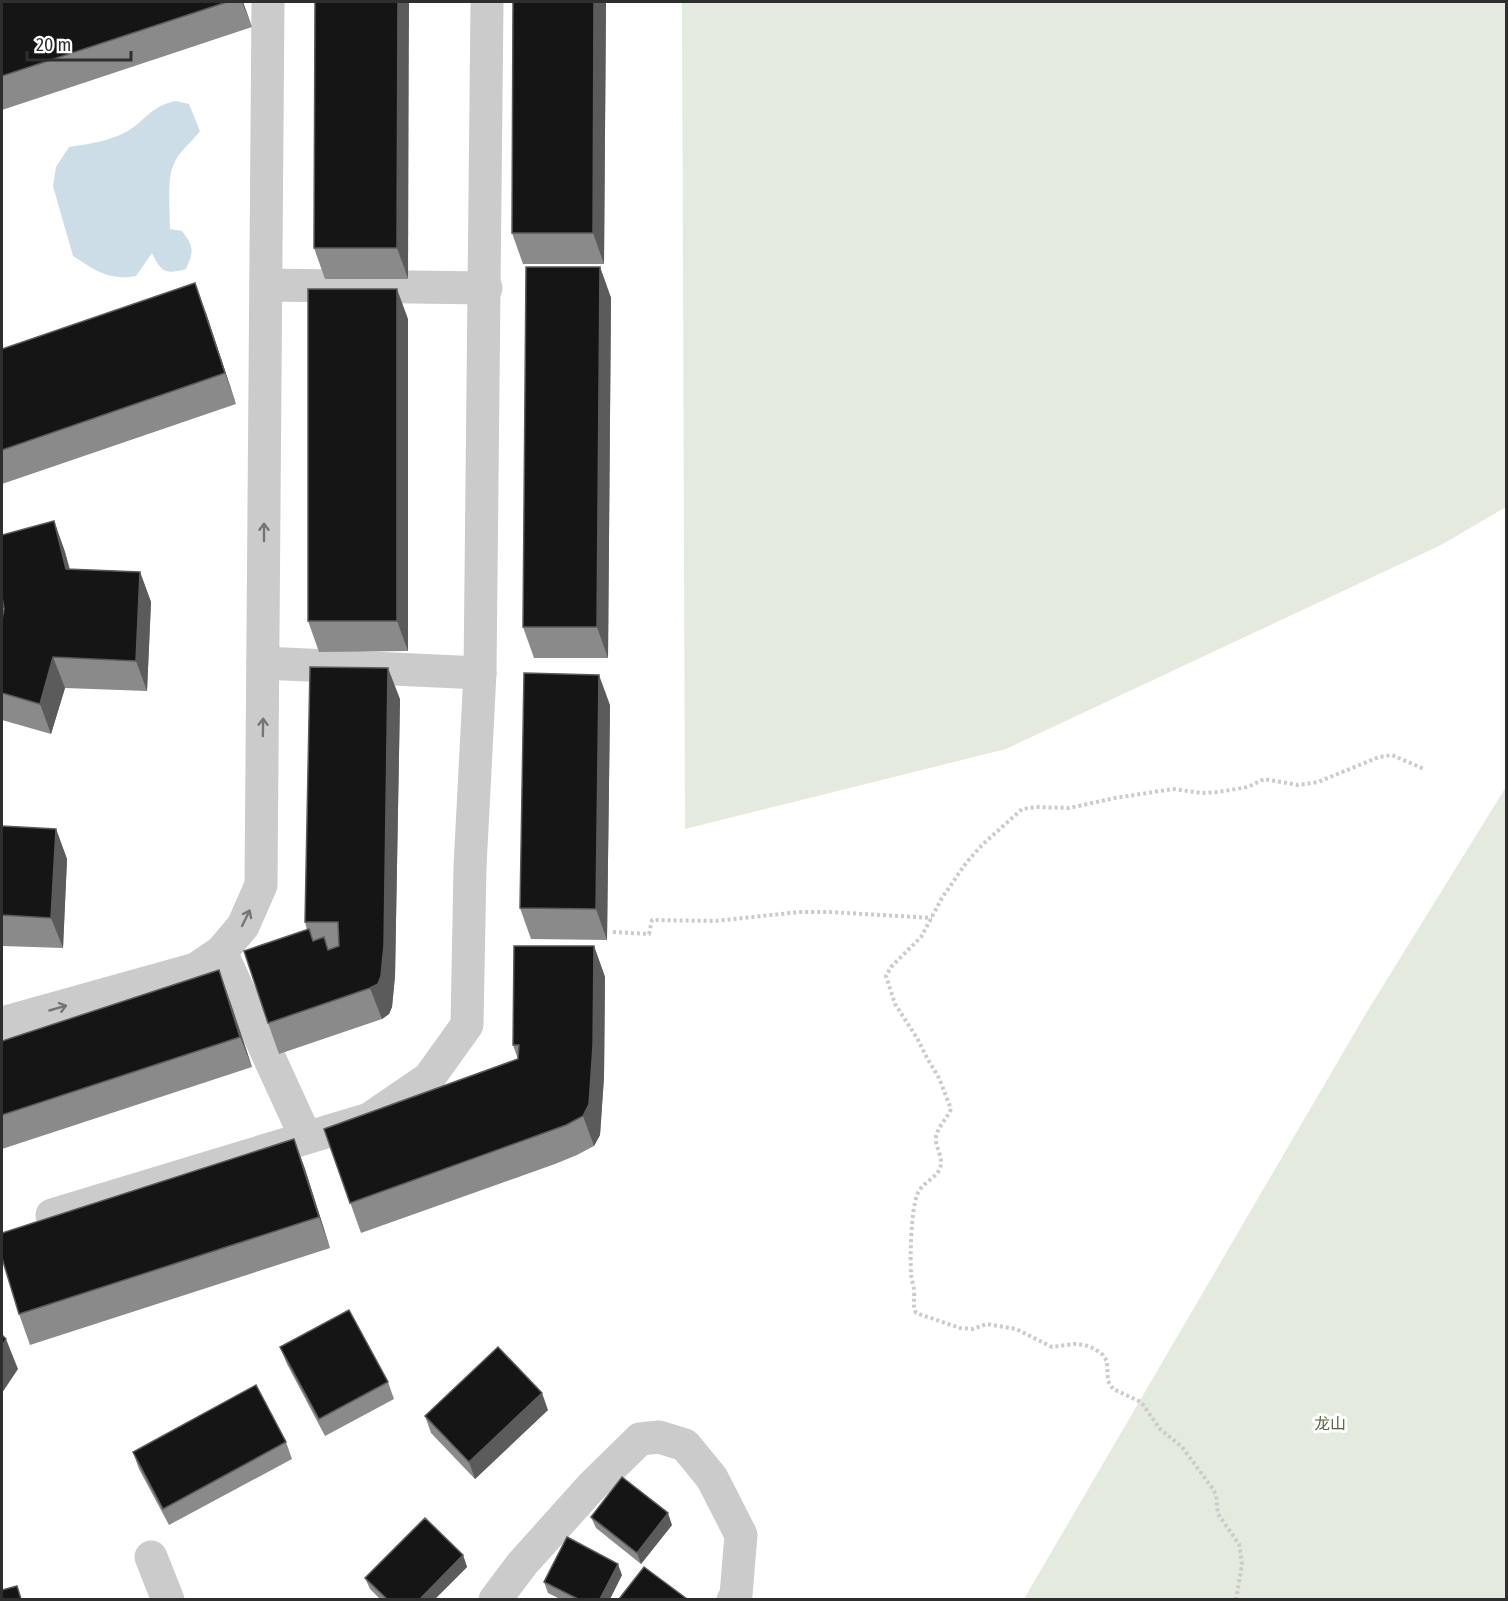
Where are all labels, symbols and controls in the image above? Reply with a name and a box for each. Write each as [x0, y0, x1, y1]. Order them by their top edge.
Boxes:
scale bar [27, 24, 130, 62]
text: 20 m [36, 34, 71, 56]
one-way arrow [258, 522, 270, 542]
one-way arrow [257, 717, 269, 737]
one-way arrow [240, 910, 252, 927]
one-way arrow [48, 1001, 67, 1013]
park label: 龙山 [1314, 1414, 1346, 1433]

